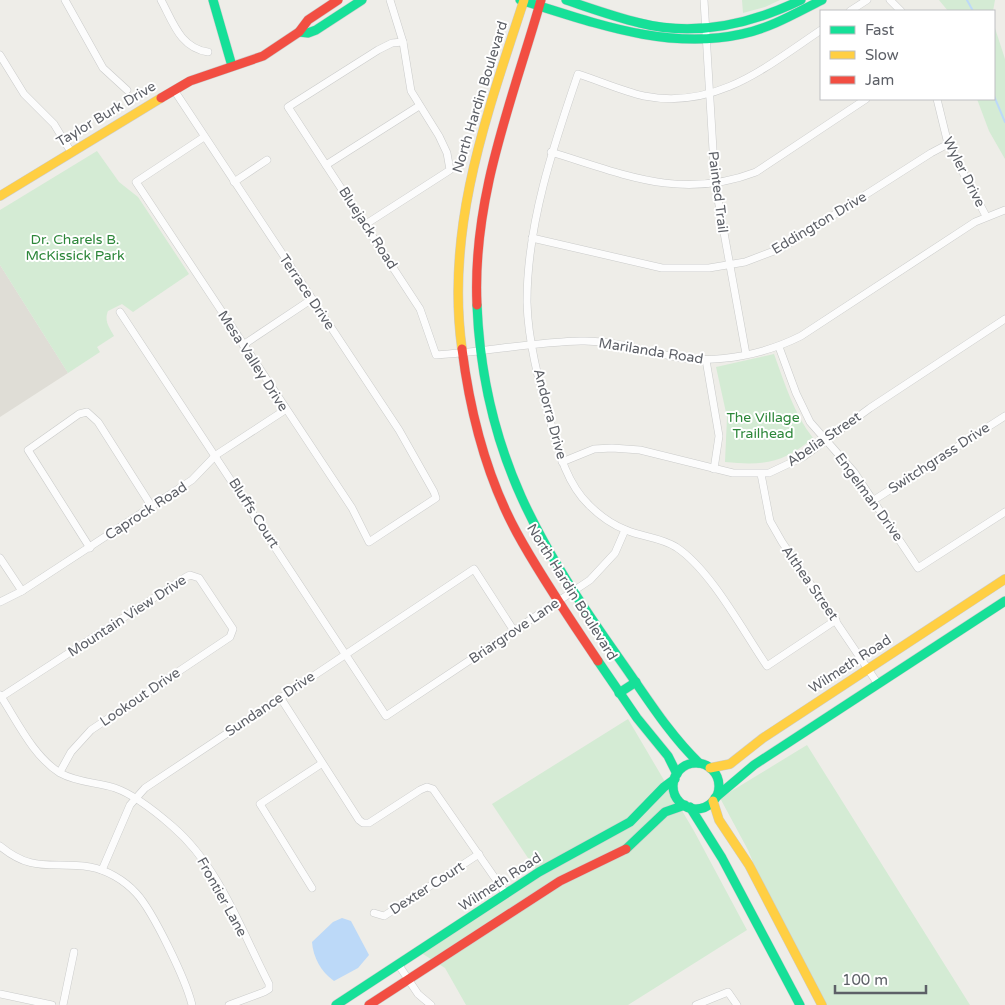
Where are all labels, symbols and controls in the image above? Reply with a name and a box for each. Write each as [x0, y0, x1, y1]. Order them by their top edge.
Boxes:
legend [820, 10, 995, 100]
street label: North Hardin Boulevard [449, 19, 511, 175]
text: Fast [865, 21, 895, 39]
text: Slow [865, 46, 899, 64]
text: Jam [865, 71, 894, 89]
street label: Taylor Burk Drive [53, 78, 159, 150]
street label: Wyler Drive [939, 134, 989, 210]
street label: Painted Trail [705, 150, 731, 234]
street label: Bluejack Road [335, 184, 401, 272]
street label: Eddington Drive [768, 188, 870, 258]
park label: Dr. Charels B. McKissick Park [25, 231, 125, 264]
street label: Terrace Drive [275, 251, 339, 333]
street label: Mesa Valley Drive [214, 307, 292, 415]
street label: Marilanda Road [597, 334, 705, 368]
street label: Andorra Drive [530, 367, 570, 461]
street label: Abelia Street [784, 408, 865, 470]
park label: The Village Trailhead [726, 409, 800, 442]
street label: Switchgrass Drive [885, 419, 993, 497]
street label: Engelman Drive [831, 450, 907, 545]
street label: Bluffs Court [225, 475, 283, 552]
street label: Caprock Road [102, 478, 190, 544]
street label: North Hardin Boulevard [523, 521, 621, 663]
street label: Althea Street [778, 542, 842, 624]
street label: Mountain View Drive [65, 571, 189, 661]
street label: Briargrove Lane [466, 595, 562, 667]
street label: Wilmeth Road [806, 631, 894, 697]
street label: Lookout Drive [97, 664, 183, 730]
street label: Sundance Drive [222, 668, 318, 740]
street label: Wilmeth Road [456, 849, 544, 915]
street label: Frontier Lane [193, 854, 251, 940]
street label: Dexter Court [387, 857, 468, 918]
scale bar [835, 962, 926, 994]
text: 100 m [842, 971, 888, 989]

